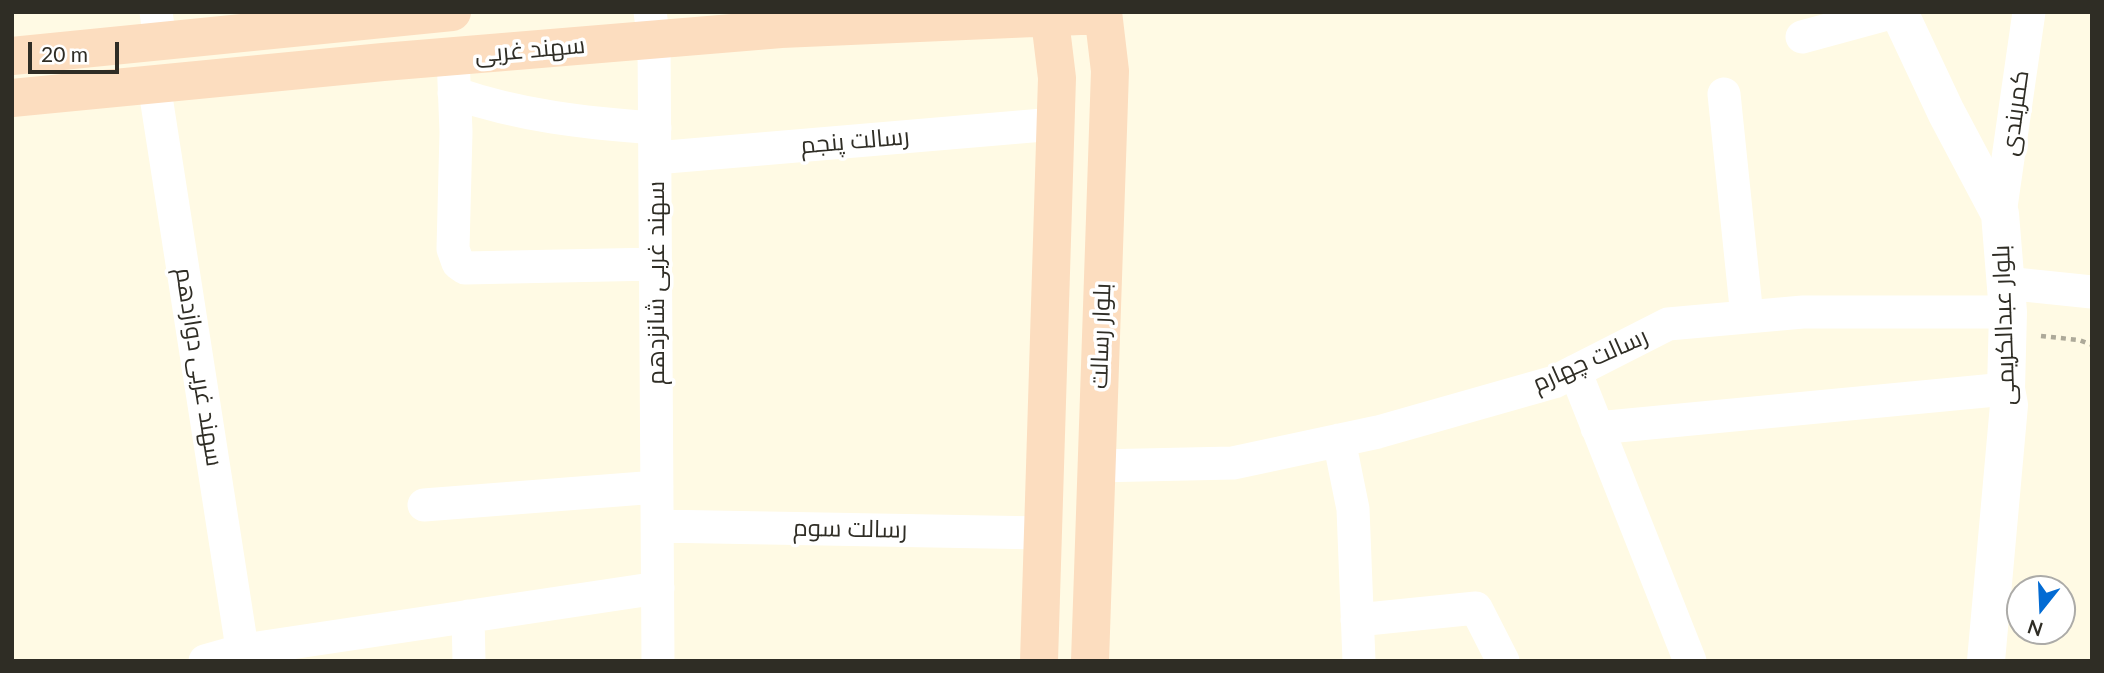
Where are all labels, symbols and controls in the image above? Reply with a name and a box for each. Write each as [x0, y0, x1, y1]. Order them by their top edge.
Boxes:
scale bar [32, 28, 122, 72]
street label: سهند غربی [474, 31, 586, 69]
text: 20 m [41, 41, 88, 66]
street label: کمربندی [1995, 68, 2035, 158]
street label: رسالت پنجم [799, 122, 911, 160]
street label: سهند غربی شانزدهم [642, 181, 670, 385]
street label: بلوار عبدالکریمی [1987, 244, 2021, 406]
street label: سهند غربی دوازدهم [169, 266, 229, 468]
street label: بلوار رسالت [1085, 283, 1117, 389]
street label: رسالت چهارم [1528, 322, 1652, 398]
street label: رسالت سوم [793, 514, 907, 544]
north arrow [2006, 575, 2076, 645]
text: N [2024, 615, 2045, 642]

